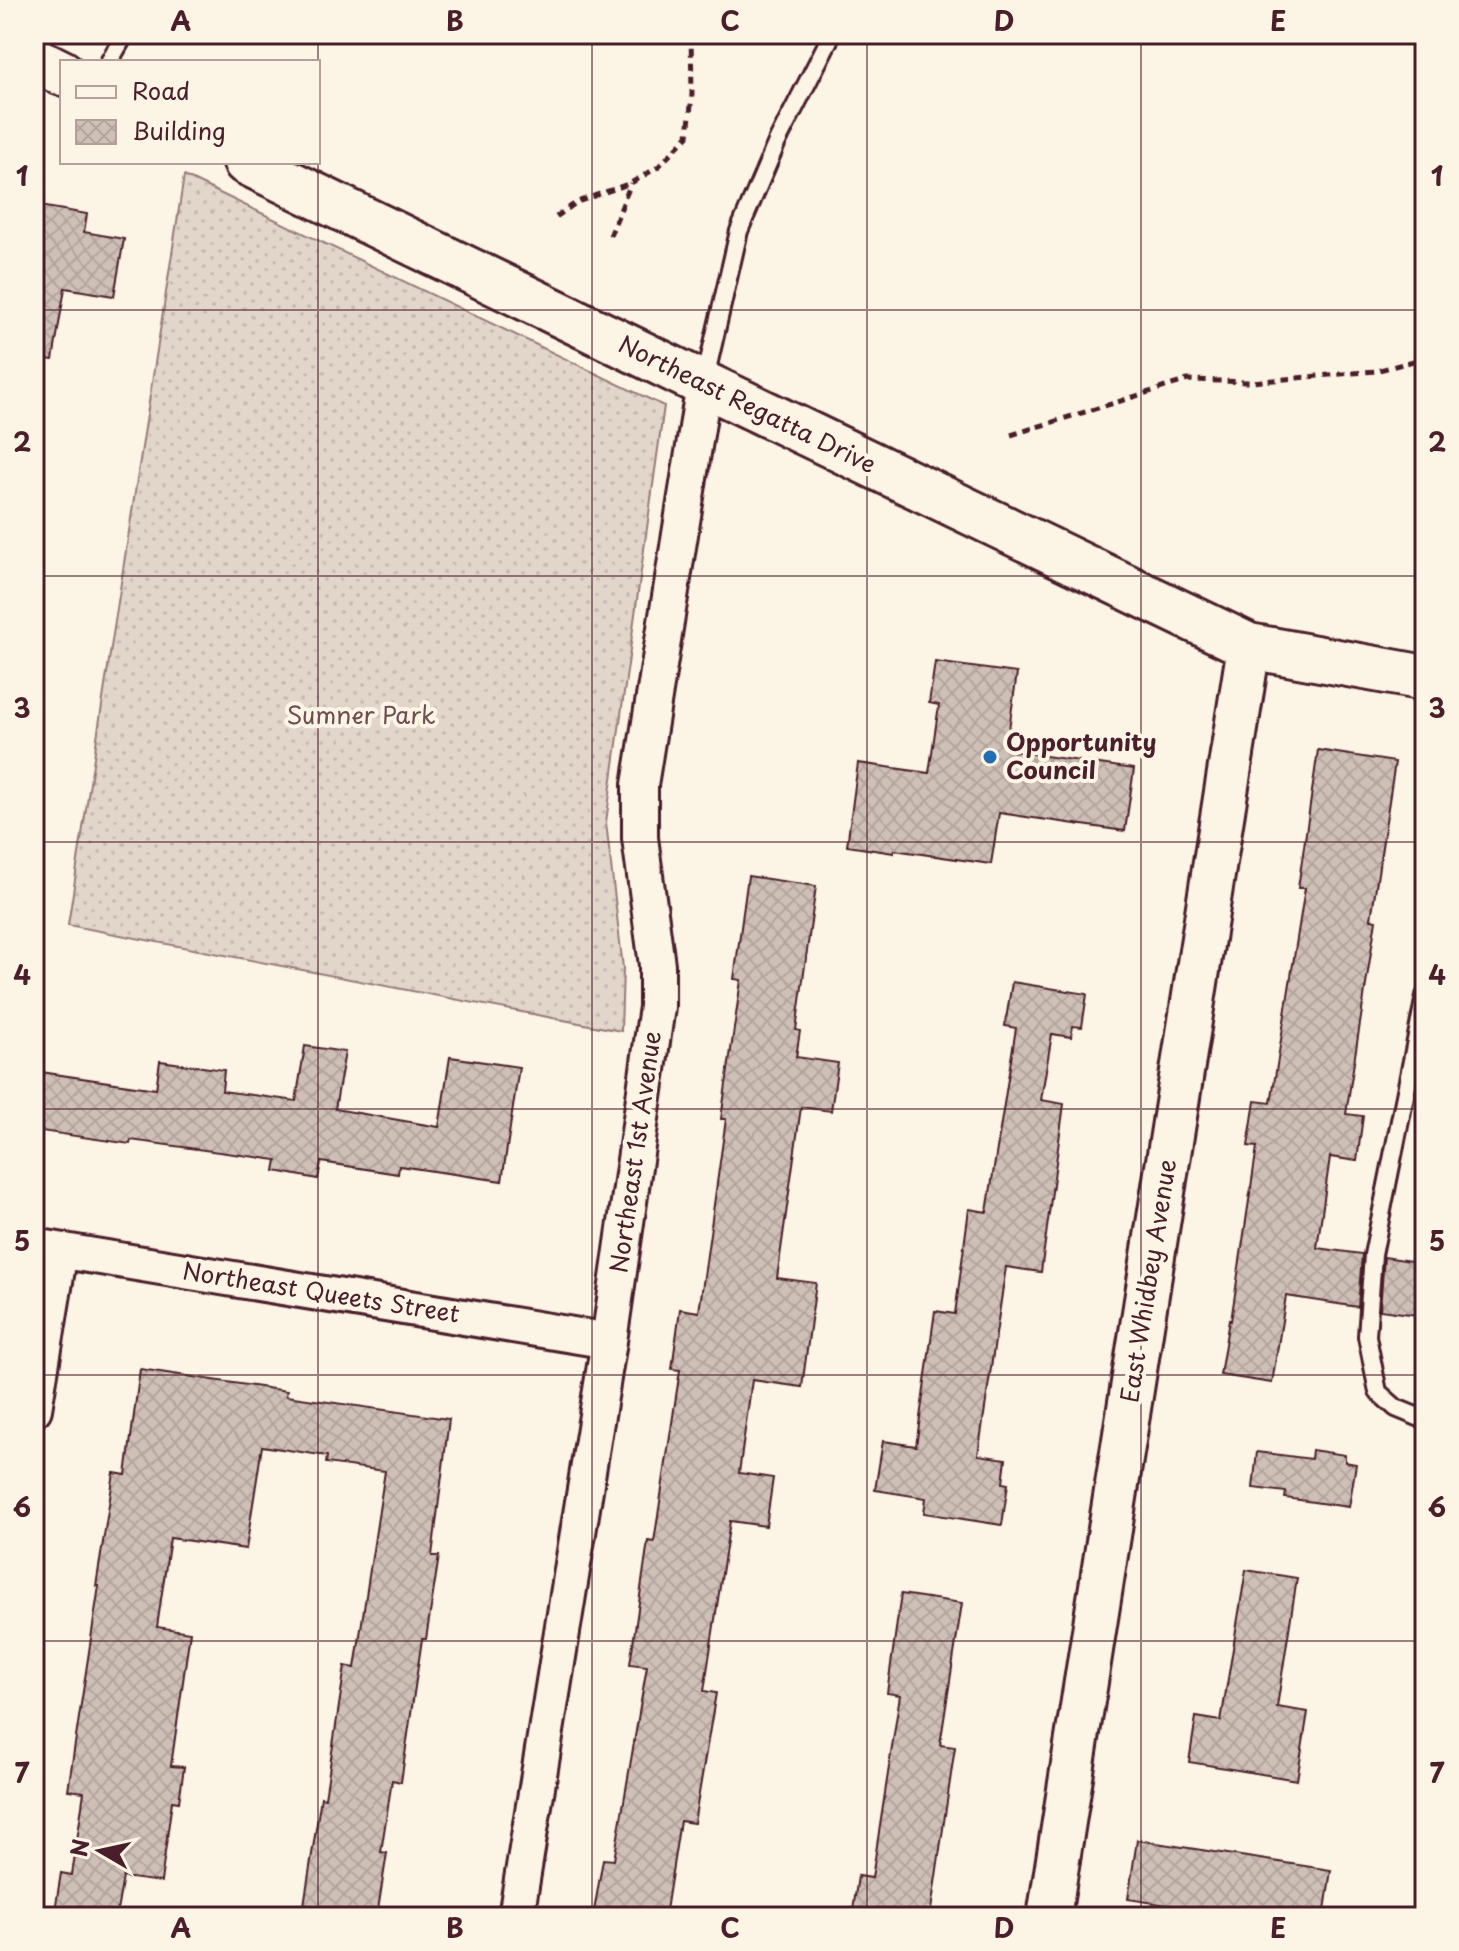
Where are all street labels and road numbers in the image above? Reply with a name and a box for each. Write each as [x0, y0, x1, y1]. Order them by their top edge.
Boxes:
street label: Northeast Regatta Drive [613, 325, 883, 481]
street label: Northeast 1st Avenue [599, 1028, 669, 1275]
street label: East Whidbey Avenue [1110, 1156, 1184, 1405]
street label: Northeast Queets Street [180, 1251, 463, 1331]

